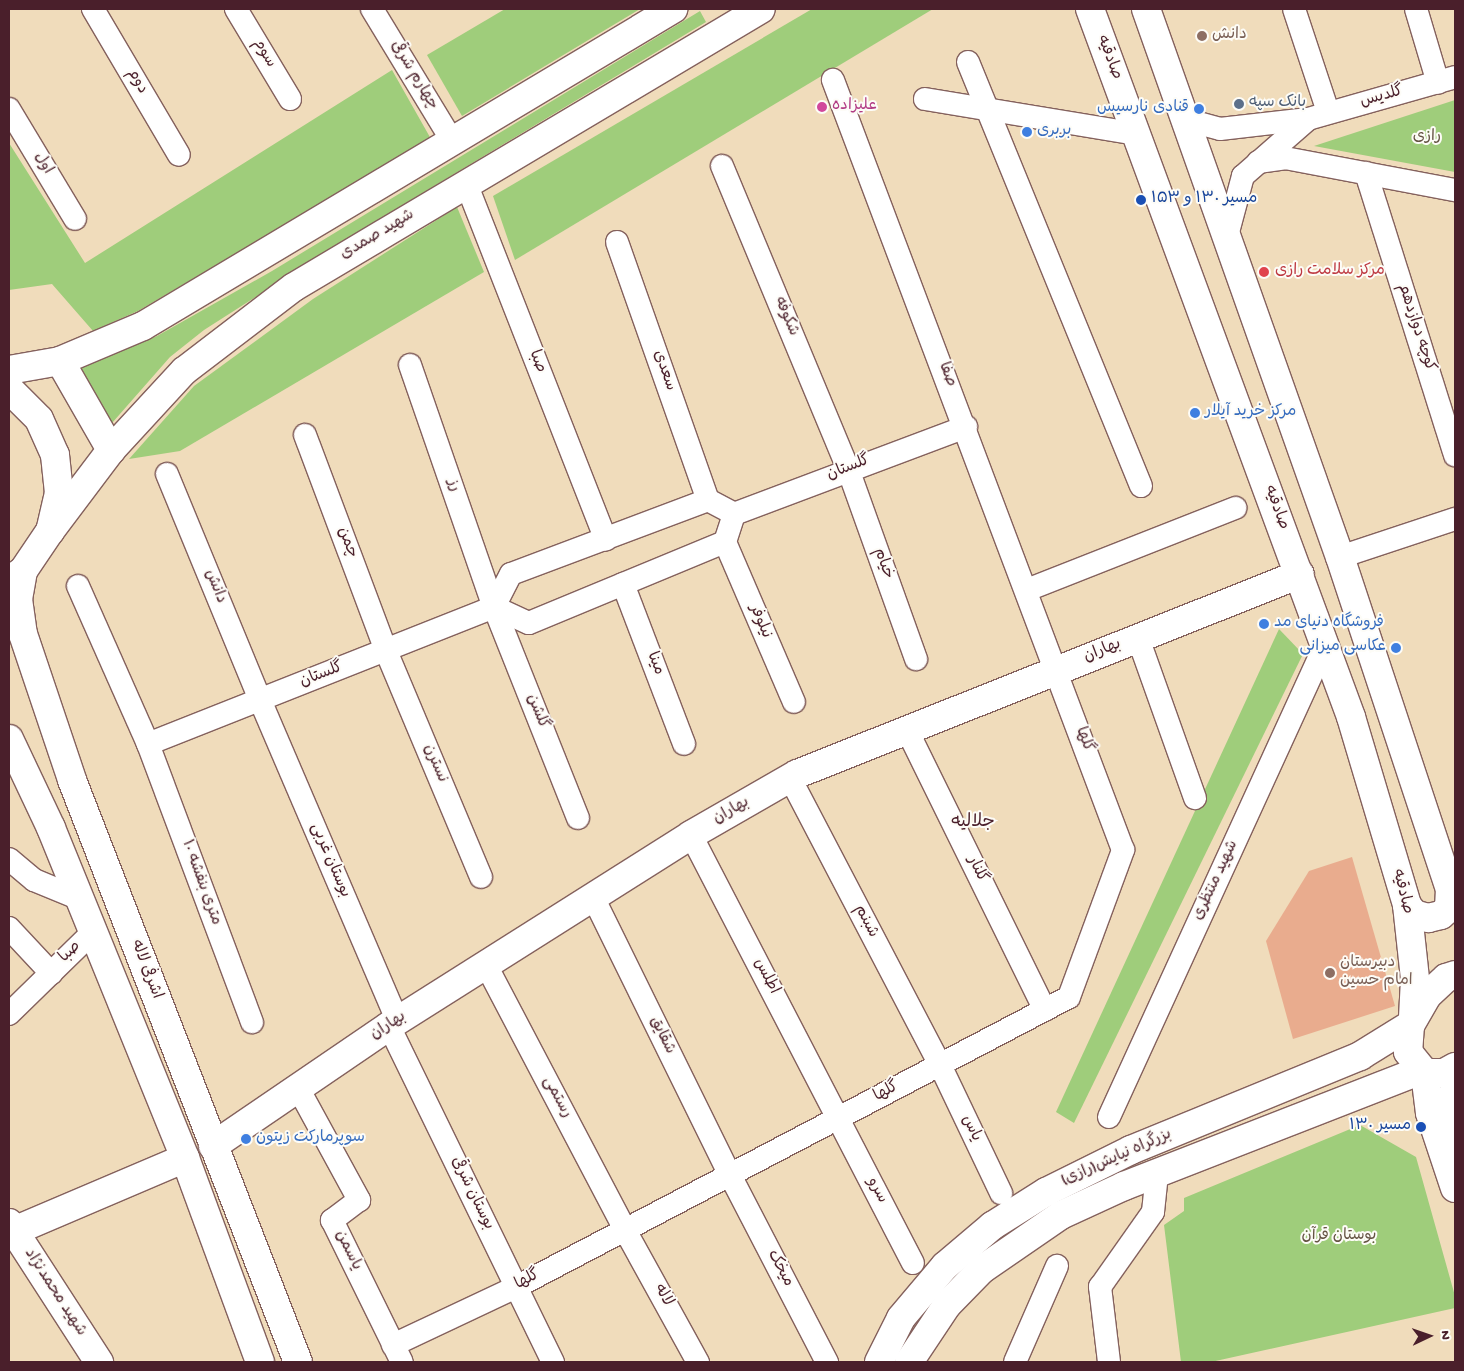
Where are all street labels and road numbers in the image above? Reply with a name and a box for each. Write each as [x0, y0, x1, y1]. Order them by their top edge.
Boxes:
street label: صادقیه [1091, 33, 1125, 83]
street label: سوم [247, 36, 279, 72]
street label: چهارم شرقی [385, 38, 441, 114]
street label: دوم [121, 66, 151, 98]
street label: گلدیس [1358, 83, 1406, 113]
street label: اول [28, 150, 56, 178]
street label: شهید صمدی [338, 206, 418, 266]
street label: کوچه دوازدهم [1392, 282, 1438, 374]
street label: شکوفه [768, 295, 802, 339]
street label: صبا [523, 348, 549, 376]
street label: سعدی [647, 348, 679, 394]
street label: صفا [933, 360, 959, 390]
street label: گلستان [825, 452, 873, 486]
street label: رز [441, 477, 463, 495]
street label: صادقیه [1258, 483, 1292, 533]
street label: چمن [331, 525, 361, 561]
street label: خیام [868, 546, 896, 582]
street label: دانش [199, 567, 229, 607]
street label: نیلوفر [743, 602, 775, 642]
street label: بهاران [1082, 636, 1124, 668]
street label: مینا [641, 650, 667, 678]
street label: گلستان [298, 659, 346, 693]
street label: گلشن [520, 692, 552, 732]
street label: گلها [1070, 725, 1096, 755]
street label: نسترن [417, 742, 451, 786]
street label: بهاران [710, 794, 754, 830]
street label: بوستان غربی [305, 821, 353, 901]
street label: ۱۰ متری بنفشه [176, 838, 224, 928]
street label: شهید منتظری [1190, 838, 1244, 924]
street label: گلنار [961, 854, 991, 886]
street label: صادقیه [1386, 868, 1416, 916]
street label: شبنم [849, 902, 881, 942]
street label: صبا [56, 938, 86, 968]
street label: اشرفی لاله [125, 938, 165, 1002]
street label: اطلس [748, 956, 782, 998]
street label: بهاران [368, 1008, 410, 1046]
street label: شقایق [644, 1014, 678, 1058]
street label: رستمی [537, 1074, 575, 1122]
street label: گلها [871, 1079, 903, 1107]
street label: یاس [955, 1113, 985, 1145]
street label: بزرگراه نیایش(رازی) [1059, 1126, 1175, 1192]
street label: بوستان شرقی [445, 1154, 497, 1234]
street label: سرو [861, 1175, 891, 1207]
street label: یاسمن [329, 1228, 365, 1274]
street label: شهید محمدنژاد [19, 1246, 89, 1340]
street label: میخک [761, 1247, 797, 1291]
street label: گلها [512, 1267, 544, 1295]
street label: لاله [648, 1282, 676, 1310]

